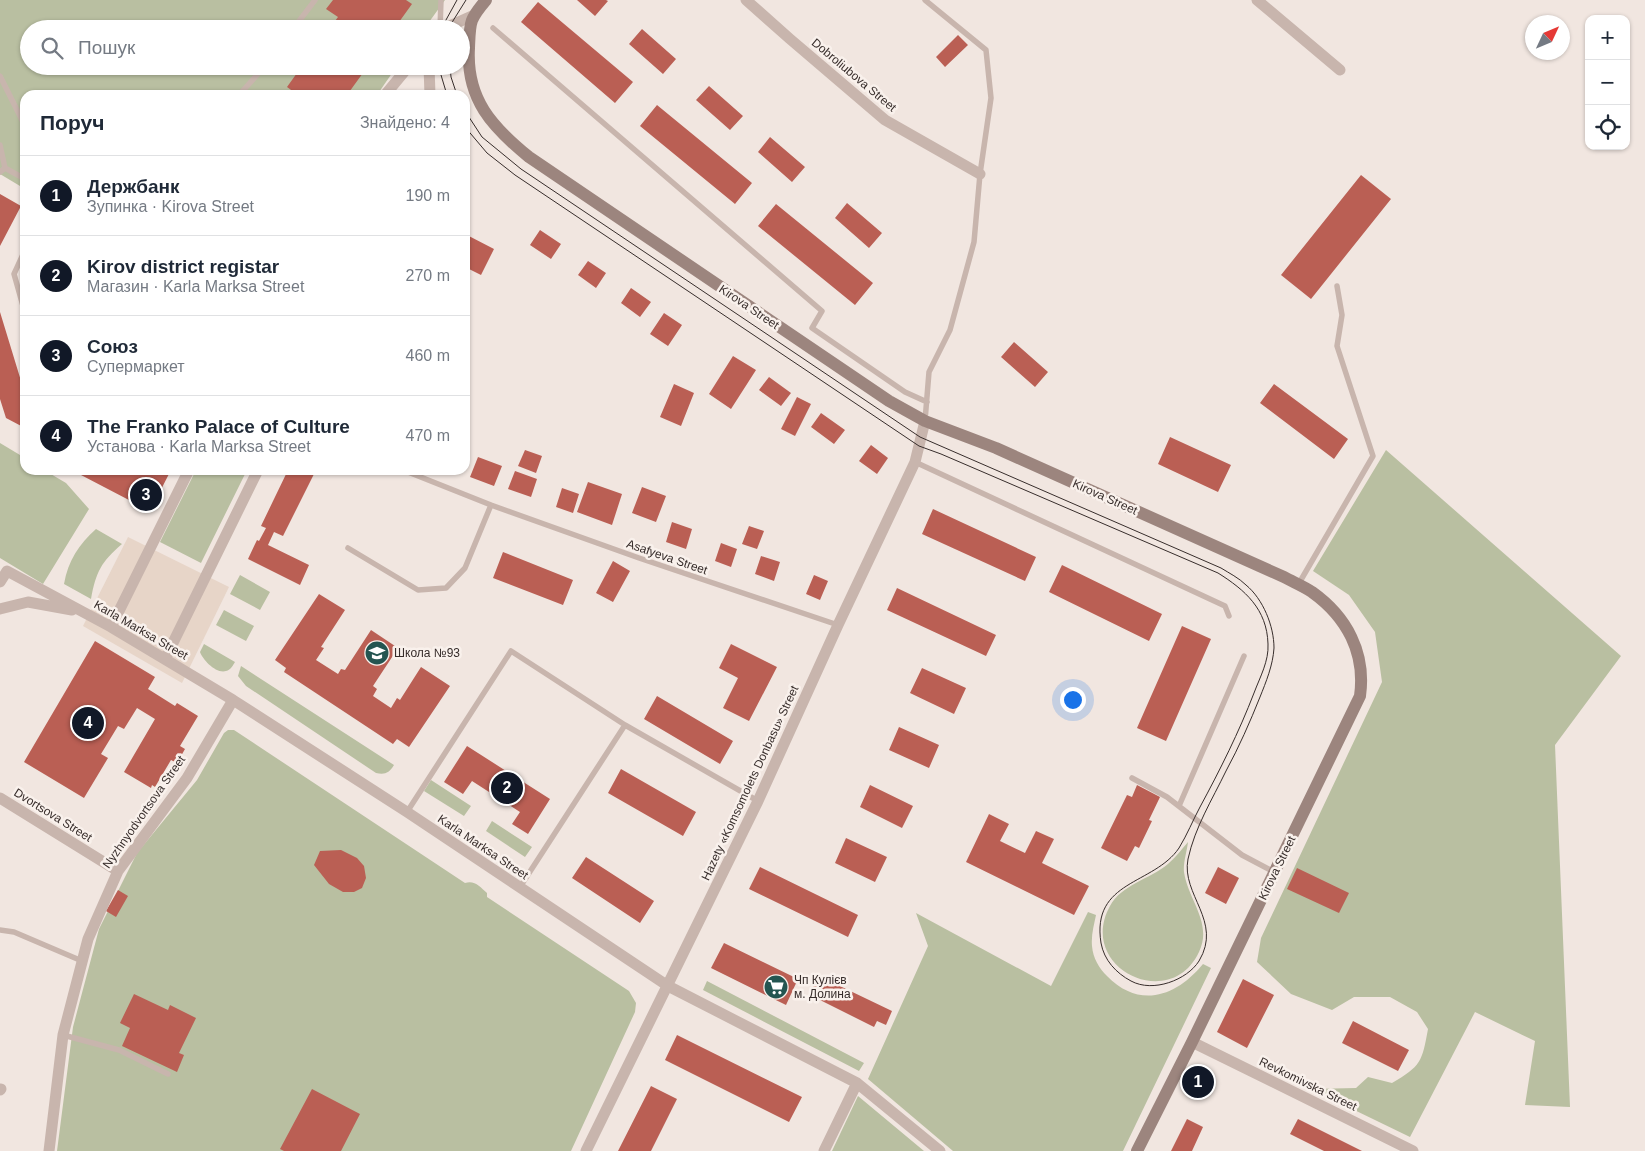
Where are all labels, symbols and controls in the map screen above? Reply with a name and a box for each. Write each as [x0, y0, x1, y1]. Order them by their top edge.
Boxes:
north arrow [1525, 15, 1570, 60]
map controls [1585, 15, 1630, 150]
button: + [1585, 15, 1630, 60]
search box [20, 20, 470, 75]
icon: search [38, 34, 66, 62]
street label: Dobroliubova Street [809, 36, 900, 115]
text: Пошук [78, 37, 135, 58]
button: − [1585, 60, 1630, 105]
button: locate [1585, 105, 1630, 150]
text: Поруч [40, 111, 104, 134]
text: Знайдено: 4 [360, 114, 450, 131]
text: Держбанк [87, 176, 179, 197]
text: 1 [52, 187, 60, 204]
text: 190 m [406, 187, 450, 204]
text: Зупинка · Kirova Street [87, 198, 254, 215]
text: Kirov district registar [87, 256, 279, 277]
text: 2 [52, 267, 60, 284]
text: 270 m [406, 267, 450, 284]
text: Магазин · Karla Marksa Street [87, 278, 304, 295]
street label: Kirova Street [716, 282, 782, 333]
text: Союз [87, 336, 138, 357]
text: 3 [52, 347, 60, 364]
text: 460 m [406, 347, 450, 364]
text: Супермаркет [87, 358, 185, 375]
text: The Franko Palace of Culture [87, 416, 350, 437]
text: 4 [52, 427, 60, 444]
text: 470 m [406, 427, 450, 444]
text: Установа · Karla Marksa Street [87, 438, 311, 455]
pin: 3 [130, 476, 162, 514]
street label: Kirova Street [1070, 476, 1140, 518]
street label: Asafyeva Street [625, 537, 710, 578]
street label: Karla Marksa Street [92, 597, 191, 663]
school or university icon: Школа №93 [364, 640, 390, 666]
place label: Школа №93 [394, 646, 460, 660]
street label: Hazety «Komsomolets Donbasu» Street [699, 683, 802, 883]
your location [1060, 687, 1086, 713]
pin: 4 [72, 704, 104, 742]
street label: Nyzhnyodvortsova Street [100, 753, 189, 871]
pin: 2 [491, 769, 523, 807]
street label: Dvortsova Street [11, 785, 95, 845]
street label: Karla Marksa Street [435, 812, 531, 883]
street label: Kirova Street [1256, 833, 1299, 902]
place label: Чп Кулієв м. Долина [794, 973, 851, 1001]
supermarket icon: Чп Кулієв м. Долина [763, 974, 789, 1000]
street label: Revkomivska Street [1257, 1054, 1360, 1114]
pin: 1 [1182, 1063, 1214, 1101]

